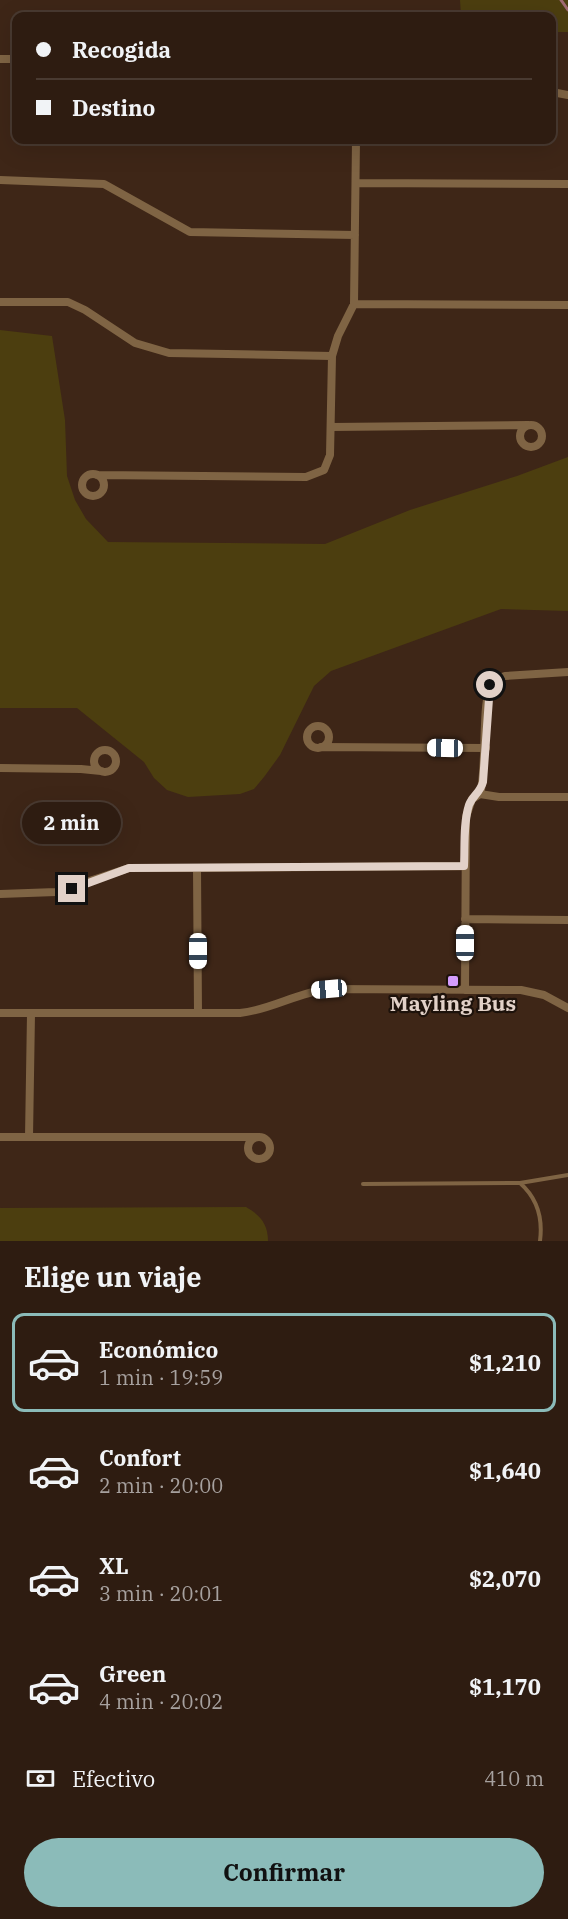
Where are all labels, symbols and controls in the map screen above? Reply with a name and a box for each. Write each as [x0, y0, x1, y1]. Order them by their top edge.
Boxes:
text: Recogida [72, 35, 171, 64]
text: Destino [72, 93, 155, 122]
route start [476, 671, 503, 698]
car [427, 739, 463, 757]
callout: 2 min [22, 802, 122, 844]
text: 2 min [44, 809, 100, 836]
route end [58, 875, 85, 902]
car [456, 925, 474, 961]
car [189, 933, 207, 969]
marker: Mayling Bus [446, 974, 460, 988]
car [310, 978, 348, 1000]
place label: Mayling Bus [390, 989, 516, 1017]
text: Elige un viaje [24, 1259, 202, 1294]
text: Económico [99, 1335, 218, 1364]
icon: car [27, 1336, 81, 1390]
text: $1,210 [469, 1348, 541, 1377]
text: 1 min · 19:59 [99, 1364, 223, 1391]
text: Confort [99, 1443, 181, 1472]
icon: car [27, 1444, 81, 1498]
text: $1,640 [469, 1456, 541, 1485]
text: 2 min · 20:00 [99, 1472, 223, 1499]
text: XL [99, 1551, 129, 1580]
icon: car [27, 1552, 81, 1606]
text: $2,070 [469, 1564, 541, 1593]
text: 3 min · 20:01 [99, 1580, 223, 1607]
text: Green [99, 1659, 166, 1688]
icon: car [27, 1660, 81, 1714]
text: $1,170 [469, 1672, 541, 1701]
text: 4 min · 20:02 [99, 1688, 223, 1715]
icon: cash [24, 1762, 57, 1795]
text: Efectivo [72, 1764, 155, 1793]
text: 410 m [484, 1765, 544, 1792]
button: Confirmar [24, 1838, 544, 1907]

